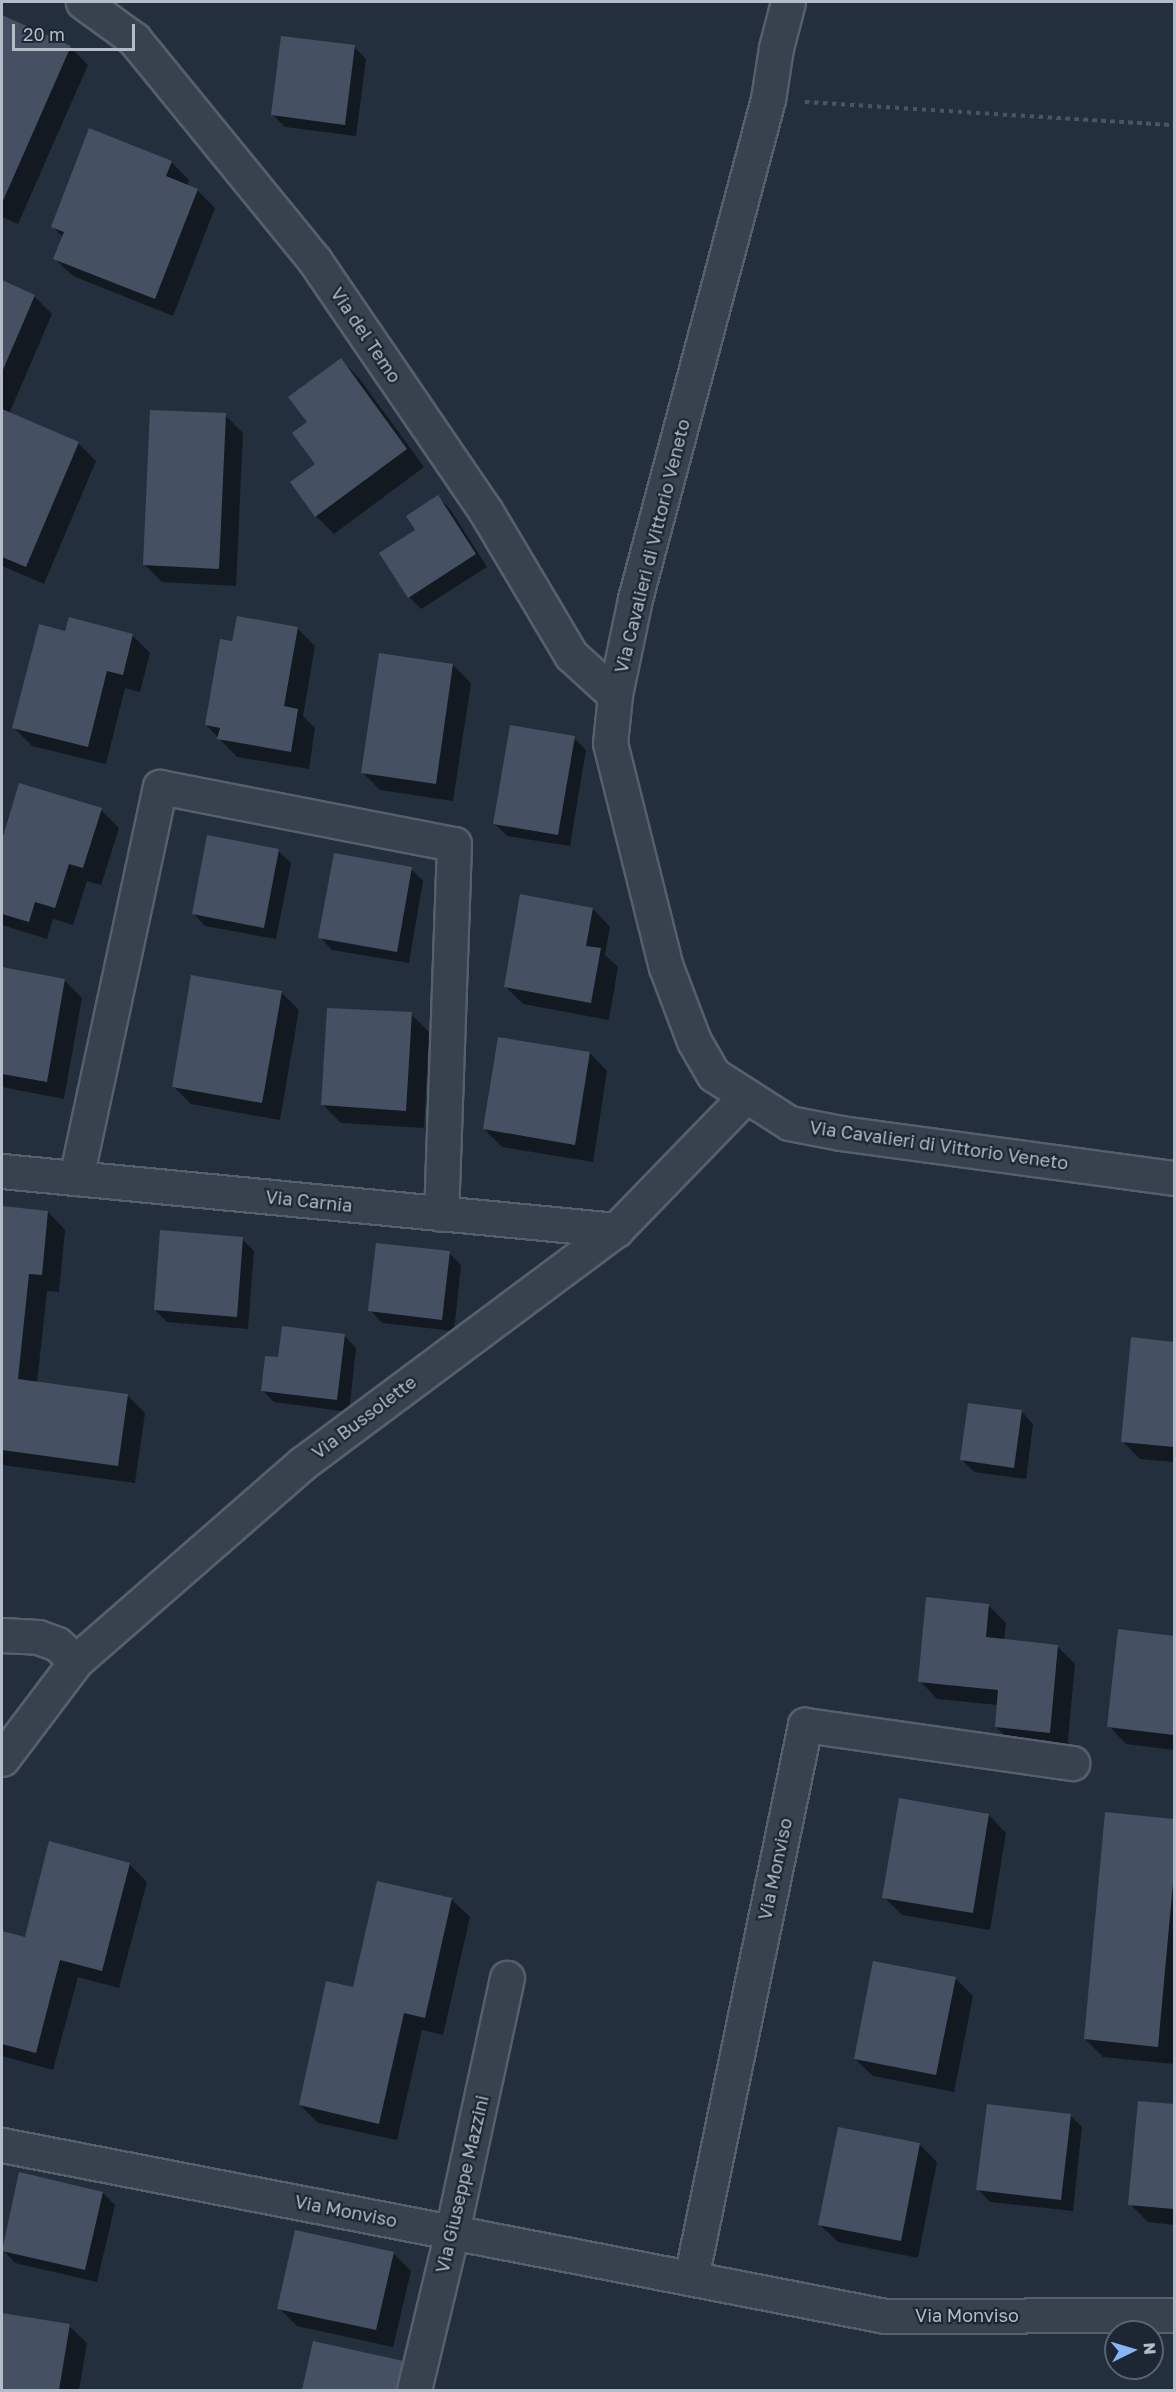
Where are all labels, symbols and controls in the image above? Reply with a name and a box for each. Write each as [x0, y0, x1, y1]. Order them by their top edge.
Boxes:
scale bar [15, 12, 138, 50]
text: 20 m [23, 23, 65, 45]
street label: Via del Temo [326, 283, 406, 387]
street label: Via Cavalieri di Vittorio Veneto [610, 417, 694, 675]
street label: Via Cavalieri di Vittorio Veneto [808, 1116, 1070, 1174]
street label: Via Carnia [265, 1186, 353, 1216]
street label: Via Bussolette [308, 1371, 420, 1463]
street label: Via Monviso [754, 1816, 796, 1922]
street label: Via Giuseppe Mazzini [431, 2093, 493, 2275]
street label: Via Monviso [293, 2190, 399, 2232]
street label: Via Monviso [915, 2304, 1019, 2326]
north arrow [1104, 2320, 1164, 2380]
text: N [1139, 2342, 1160, 2356]

